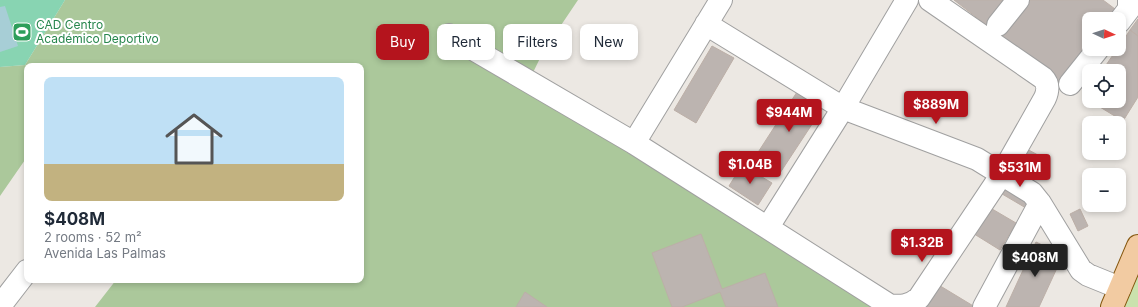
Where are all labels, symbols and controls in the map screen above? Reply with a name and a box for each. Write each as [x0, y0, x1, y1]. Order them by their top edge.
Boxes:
north arrow [1082, 12, 1126, 56]
map controls [1082, 12, 1126, 212]
place label: CAD Centro Académico Deportivo [36, 17, 159, 46]
sports icon: CAD Centro Académico Deportivo [11, 21, 33, 43]
chip: Buy [376, 24, 429, 60]
chip: Rent [437, 24, 495, 60]
chip: Filters [503, 24, 572, 60]
chip: New [580, 24, 638, 60]
button: locate [1082, 64, 1126, 108]
pin: $889M [908, 91, 964, 125]
text: $889M [913, 96, 959, 112]
pin: $944M [761, 99, 817, 133]
icon: home [158, 103, 230, 175]
text: $944M [766, 104, 812, 120]
button: + [1082, 116, 1126, 160]
pin: $1.04B [717, 151, 783, 185]
pin: $531M [992, 154, 1048, 188]
text: $1.04B [728, 156, 772, 172]
text: $531M [999, 159, 1041, 175]
button: − [1082, 168, 1126, 212]
text: $408M [44, 209, 105, 229]
text: 2 rooms · 52 m² [44, 229, 142, 245]
pin: $1.32B [889, 229, 955, 263]
text: $1.32B [900, 234, 944, 250]
pin: $408M [1007, 244, 1063, 278]
text: Avenida Las Palmas [44, 245, 166, 261]
text: $408M [1012, 249, 1058, 265]

